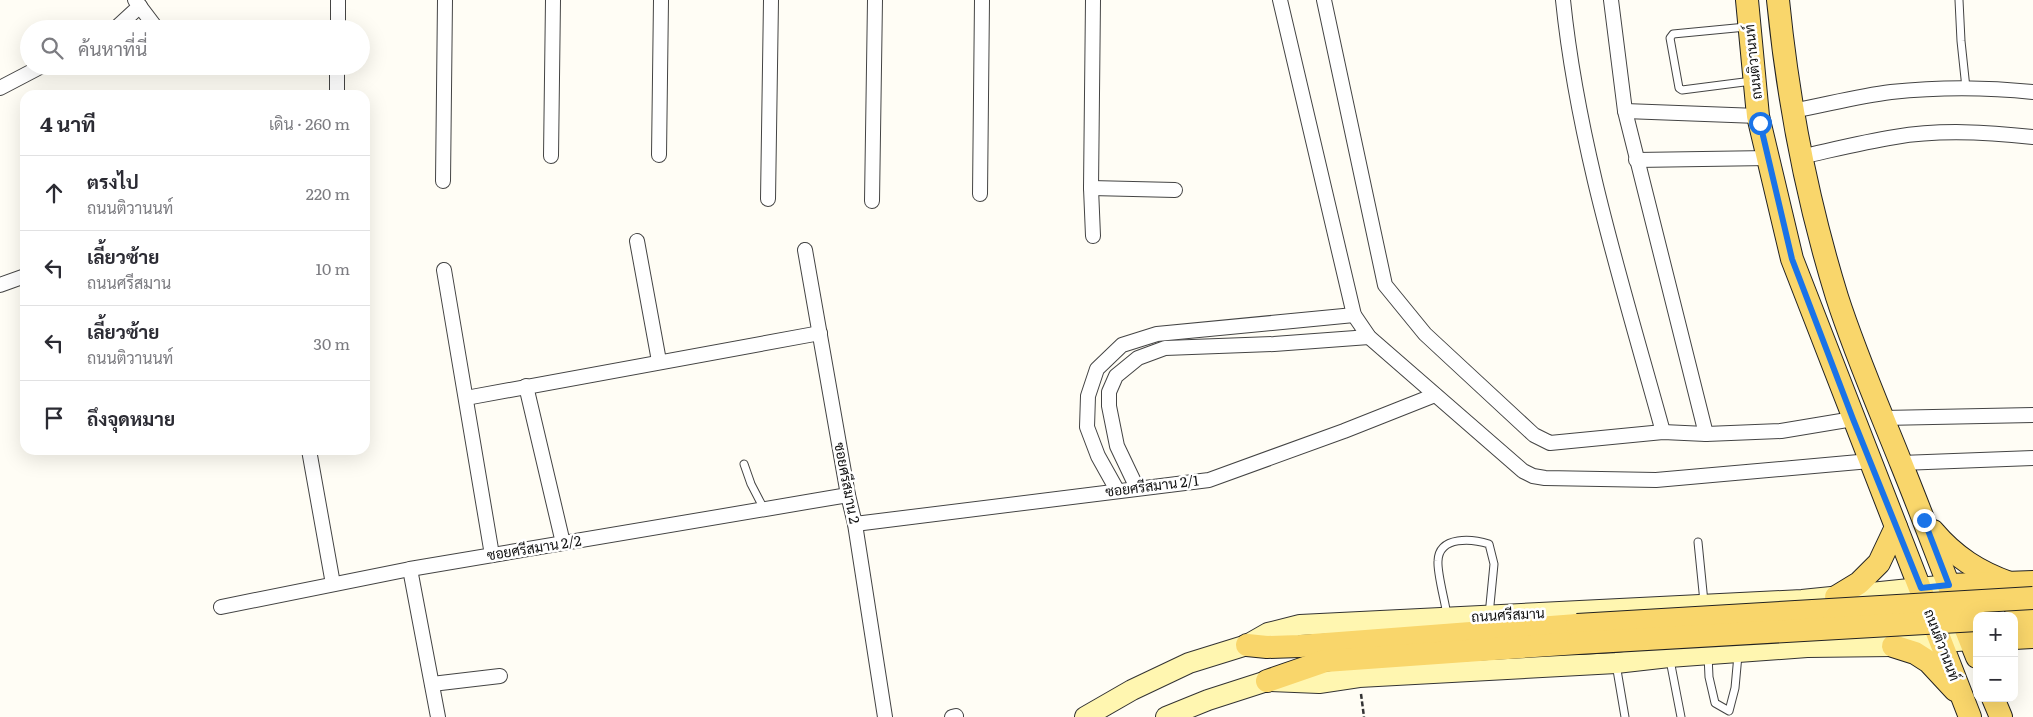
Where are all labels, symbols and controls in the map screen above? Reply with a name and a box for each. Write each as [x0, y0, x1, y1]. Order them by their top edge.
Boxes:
search box [20, 20, 370, 75]
street label: ถนนติวานนท์ [1738, 24, 1766, 101]
icon: search [38, 34, 66, 62]
text: ค้นหาที่นี่ [78, 34, 147, 62]
text: 4 นาที [40, 107, 95, 138]
text: เดิน · 260 m [269, 111, 350, 135]
route start [1749, 112, 1772, 135]
text: ตรงไป [87, 167, 139, 195]
icon: ahead [40, 179, 68, 207]
text: 220 m [306, 181, 350, 205]
text: ถนนติวานนท์ [87, 195, 173, 219]
text: เลี้ยวซ้าย [87, 242, 159, 270]
icon: left [40, 254, 68, 282]
text: 10 m [316, 256, 350, 280]
text: ถนนศรีสมาน [87, 270, 171, 294]
text: เลี้ยวซ้าย [87, 317, 159, 345]
icon: left [40, 329, 68, 357]
text: 30 m [313, 331, 350, 355]
text: ถนนติวานนท์ [87, 345, 173, 369]
icon: arrive [40, 404, 68, 432]
text: ถึงจุดหมาย [87, 404, 175, 432]
street label: ซอยศรีสมาน 2 [830, 440, 866, 525]
street label: ซอยศรีสมาน 2/1 [1104, 469, 1200, 501]
route end [1913, 509, 1936, 532]
street label: ซอยศรีสมาน 2/2 [485, 530, 583, 564]
street label: ถนนศรีสมาน [1471, 602, 1545, 626]
street label: ถนนติวานนท์ [1920, 606, 1966, 683]
map controls [1973, 612, 2018, 702]
button: + [1973, 612, 2018, 657]
button: − [1973, 657, 2018, 702]

